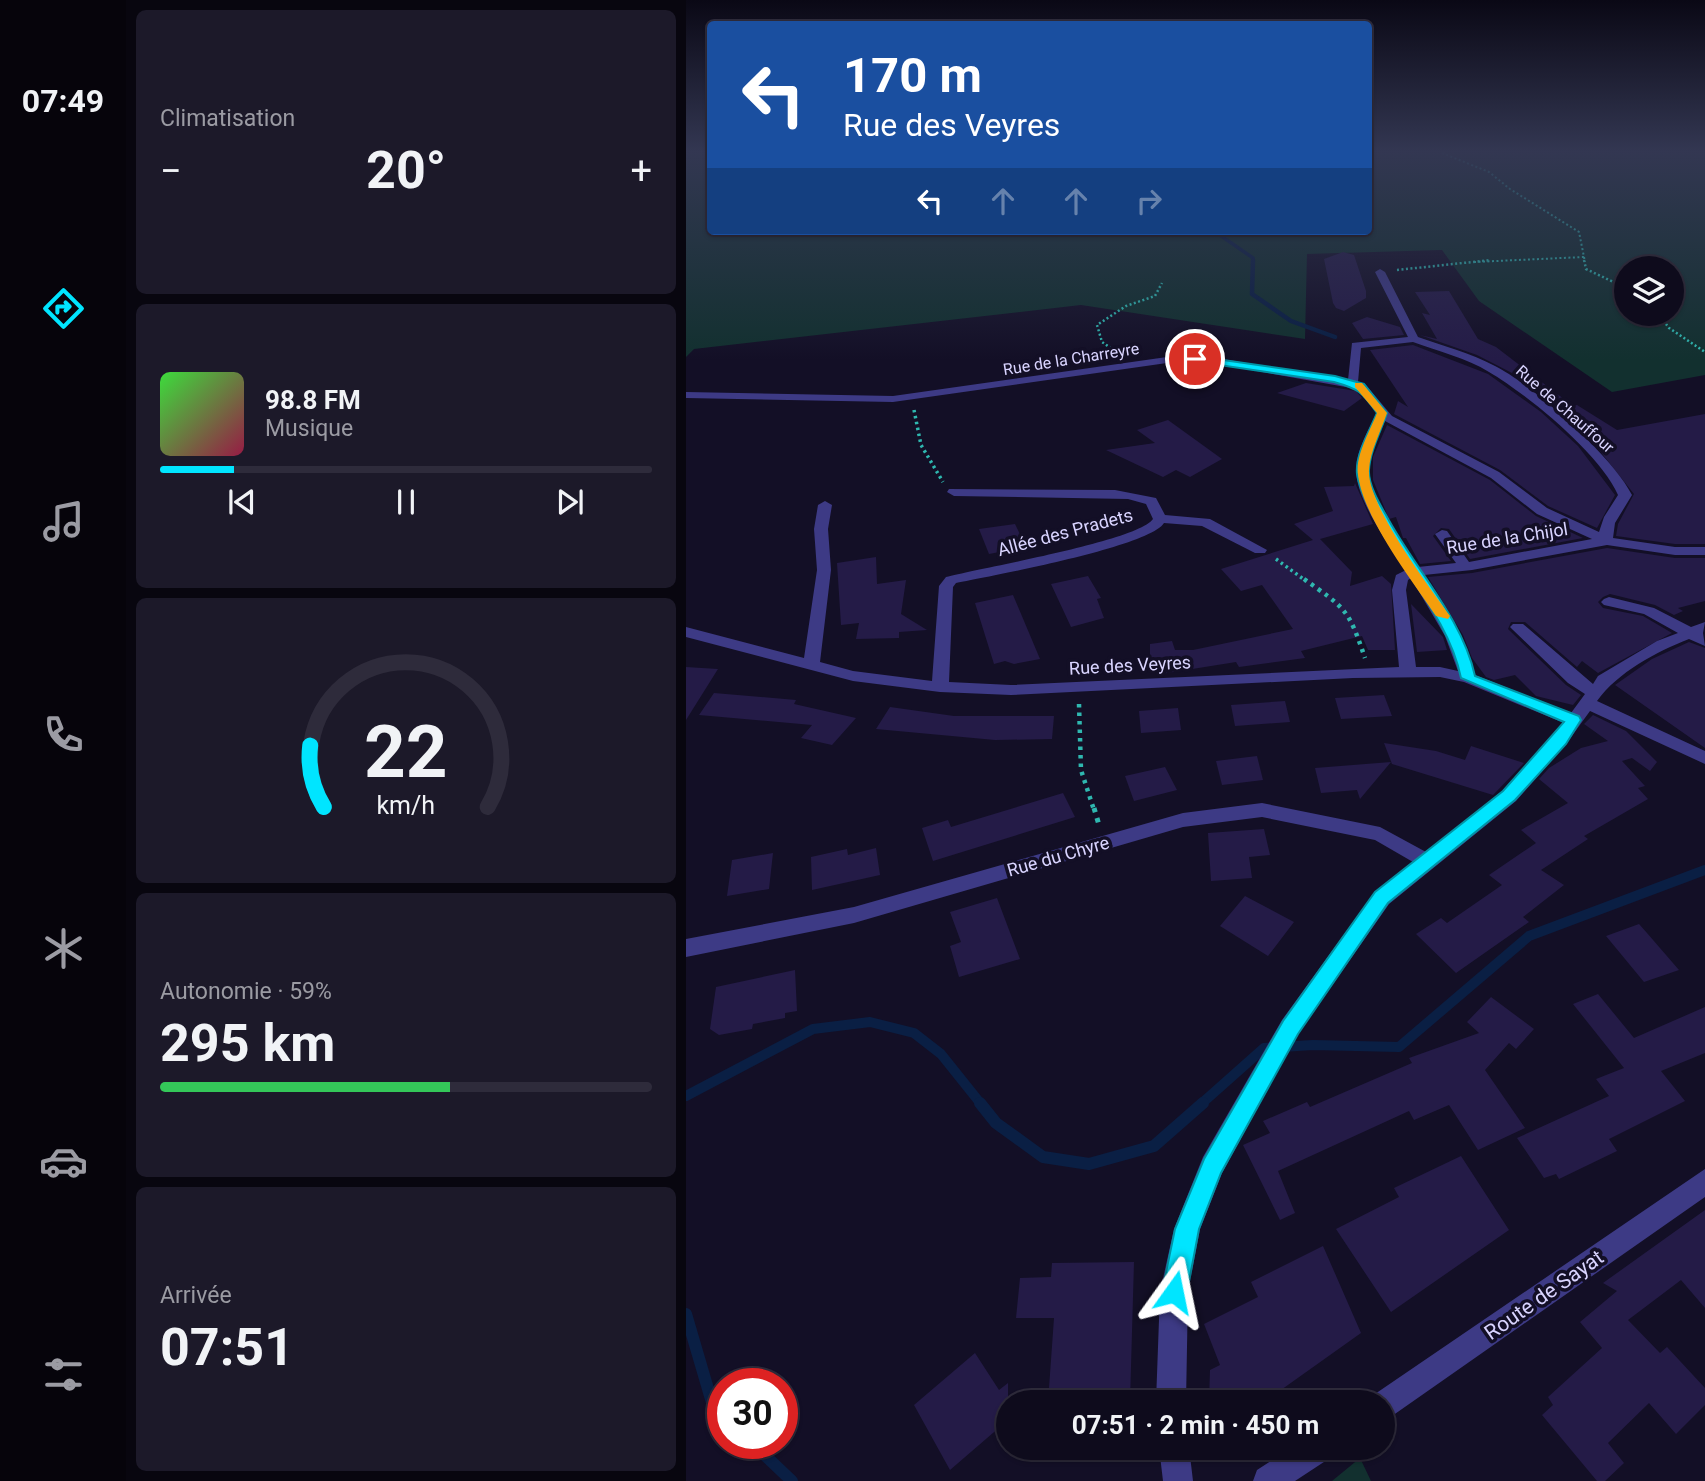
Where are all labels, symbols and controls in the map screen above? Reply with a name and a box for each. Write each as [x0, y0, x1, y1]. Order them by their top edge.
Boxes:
text: 170 m [843, 47, 982, 104]
icon: left [728, 49, 819, 140]
text: 07:49 [22, 82, 104, 120]
text: Climatisation [160, 105, 295, 132]
text: Rue des Veyres [843, 106, 1060, 144]
text: 20° [366, 140, 446, 201]
text: − [160, 149, 182, 193]
text: + [630, 149, 652, 193]
icon: left [911, 182, 949, 220]
icon: ahead [984, 182, 1022, 220]
icon: ahead [1057, 182, 1095, 220]
icon: right [1130, 182, 1168, 220]
map controls [1614, 256, 1684, 326]
button: layers [1614, 256, 1684, 326]
icon: directions [39, 284, 88, 333]
pin [1165, 329, 1225, 389]
street label: Rue de la Charreyre [1002, 339, 1140, 379]
icon: arrive [1176, 340, 1214, 378]
street label: Rue de Chauffour [1512, 361, 1618, 457]
text: 98.8 FM [265, 385, 361, 415]
text: Musique [265, 415, 353, 442]
icon: previous [223, 483, 261, 521]
icon: pause [387, 483, 425, 521]
icon: next [551, 483, 589, 521]
icon: music [39, 497, 88, 546]
street label: Allée des Pradets [995, 504, 1135, 560]
street label: Rue de la Chijol [1445, 518, 1569, 558]
street label: Rue des Veyres [1068, 651, 1192, 679]
text: 22 [364, 709, 448, 795]
icon: phone [39, 710, 88, 759]
text: km/h [377, 790, 435, 819]
street label: Rue du Chyre [1005, 831, 1111, 881]
icon: climate [39, 924, 88, 973]
text: Autonomie · 59% [160, 978, 332, 1005]
text: 295 km [160, 1013, 335, 1074]
icon: car [39, 1137, 88, 1186]
street label: Route de Sayat [1480, 1245, 1608, 1345]
position arrow [1137, 1255, 1211, 1329]
text: Arrivée [160, 1282, 232, 1309]
text: 07:51 [160, 1317, 294, 1378]
icon: filters [39, 1350, 88, 1399]
speed limit sign: 30 [707, 1368, 798, 1459]
text: 07:51 · 2 min · 450 m [1072, 1410, 1319, 1440]

